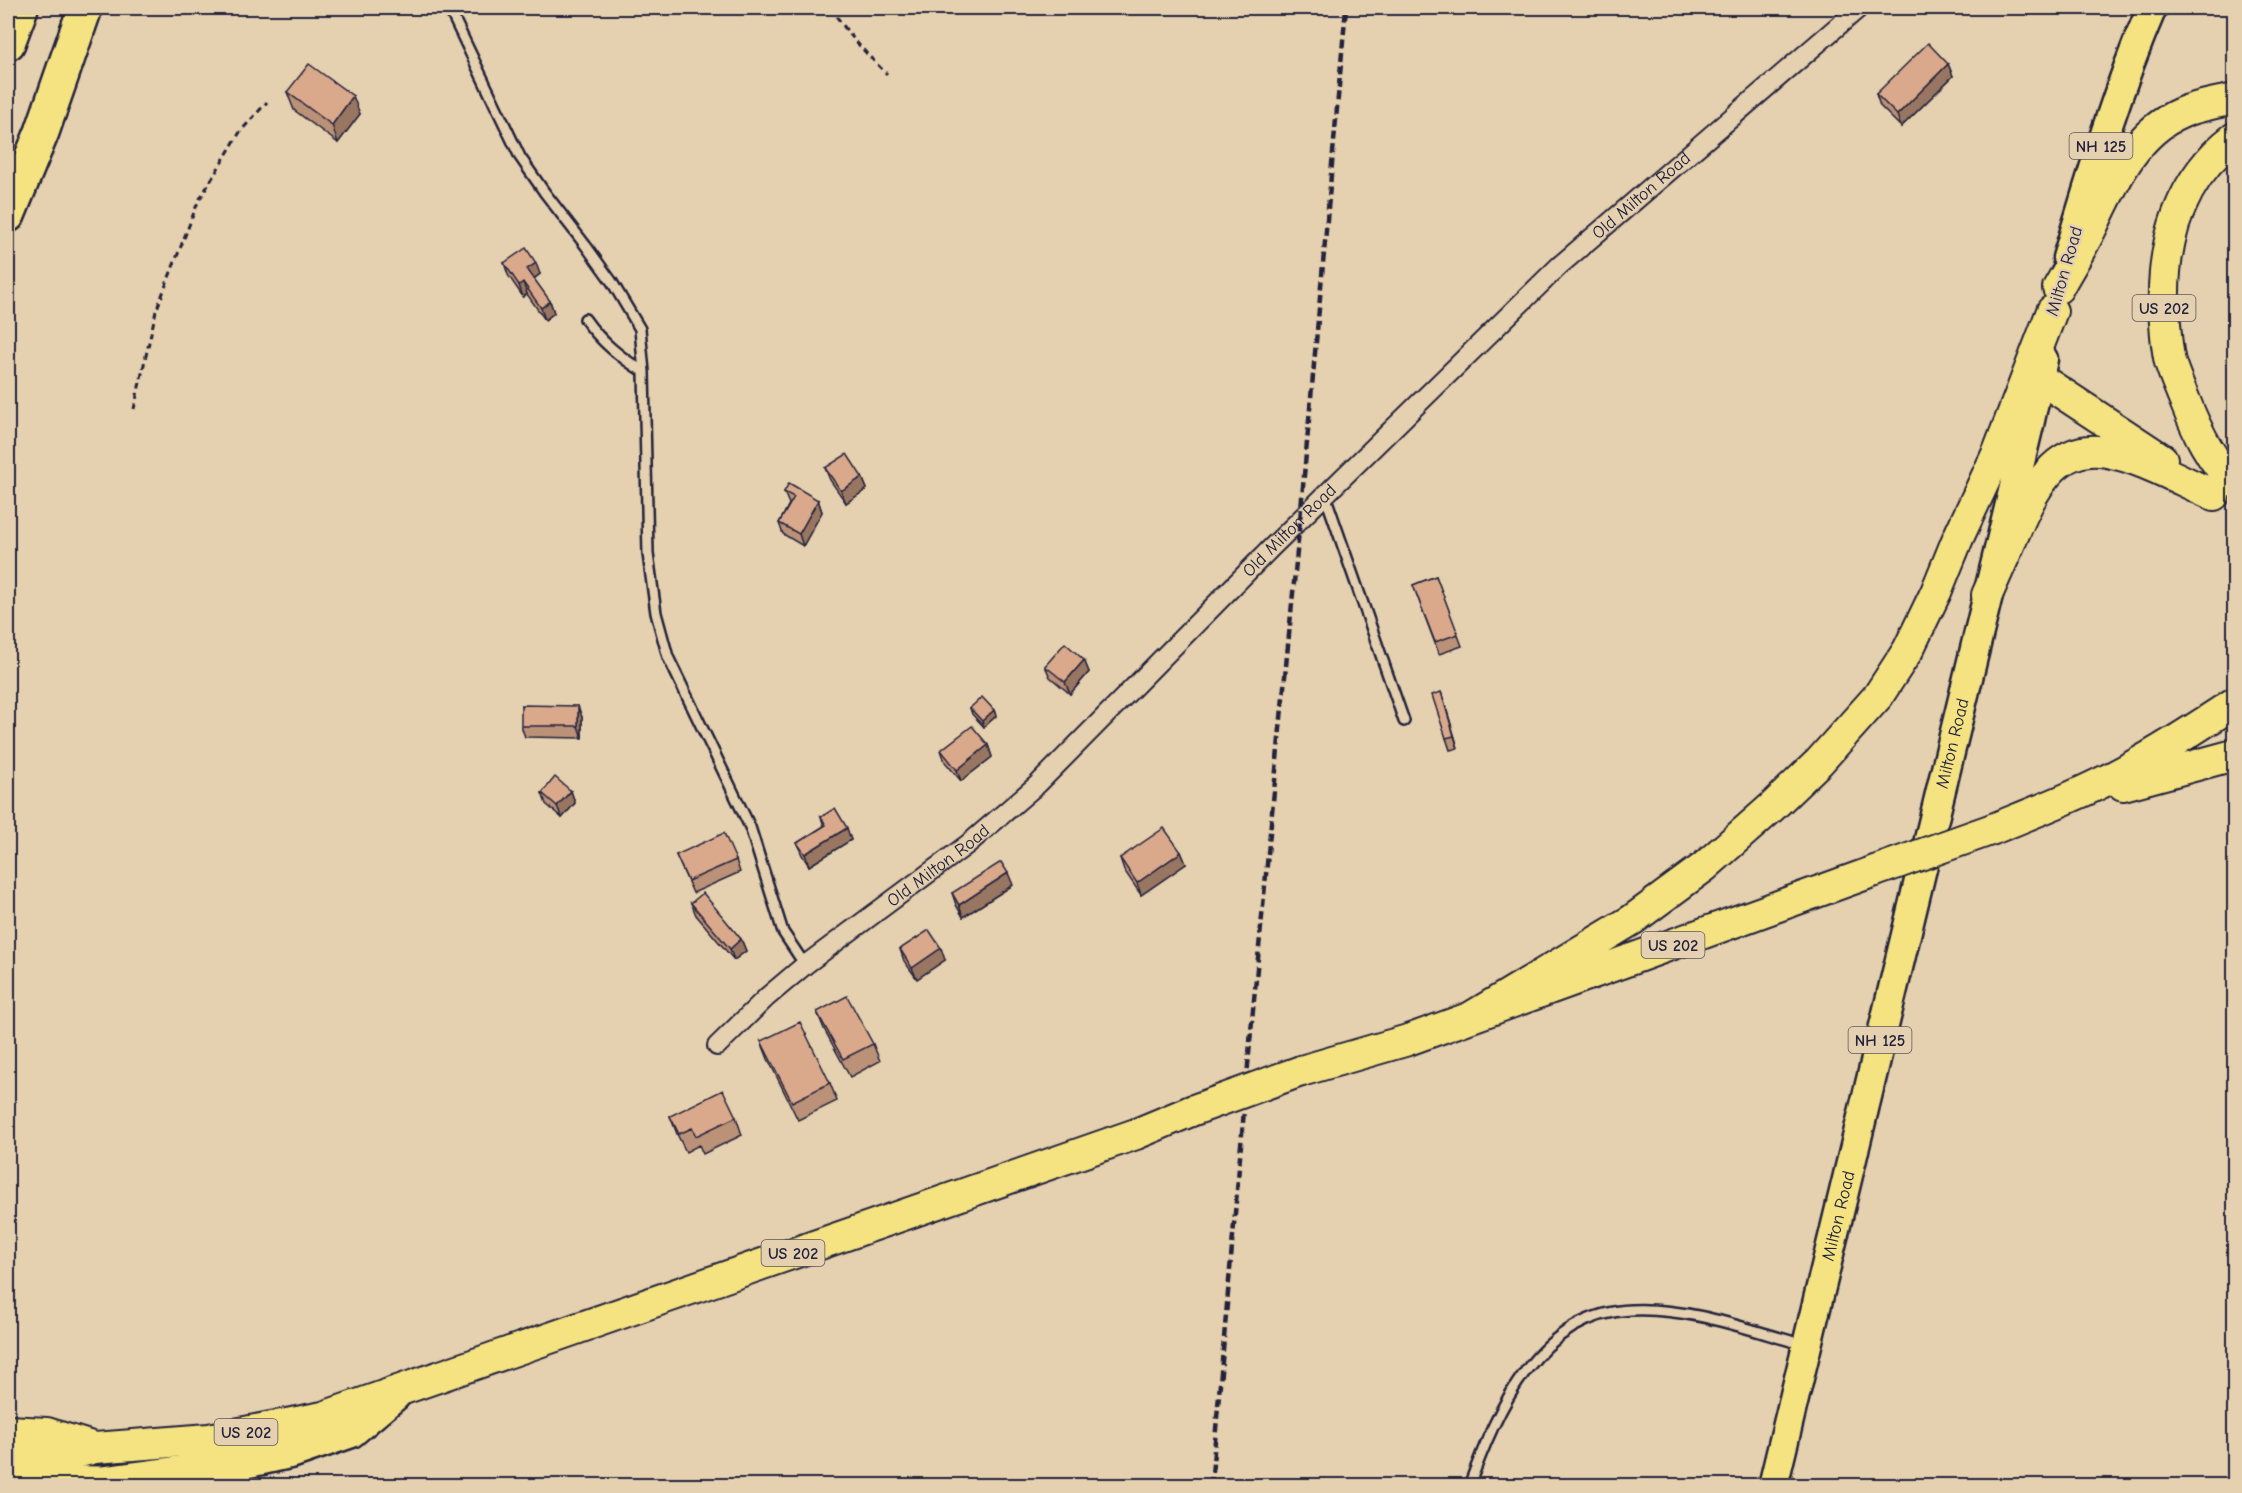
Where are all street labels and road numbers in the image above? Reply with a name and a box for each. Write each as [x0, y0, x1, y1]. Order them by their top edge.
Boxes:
road number: NH 125 [2070, 133, 2132, 159]
street label: Old Milton Road [1588, 148, 1695, 244]
street label: Milton Road [2042, 224, 2087, 318]
road number: US 202 [2132, 295, 2196, 321]
street label: Old Milton Road [1238, 480, 1341, 581]
street label: Milton Road [1932, 696, 1974, 791]
street label: Old Milton Road [883, 820, 994, 911]
road number: US 202 [1642, 932, 1704, 958]
road number: NH 125 [1848, 1027, 1912, 1053]
street label: Milton Road [1818, 1169, 1860, 1263]
road number: US 202 [762, 1240, 824, 1266]
road number: US 202 [214, 1419, 278, 1445]

